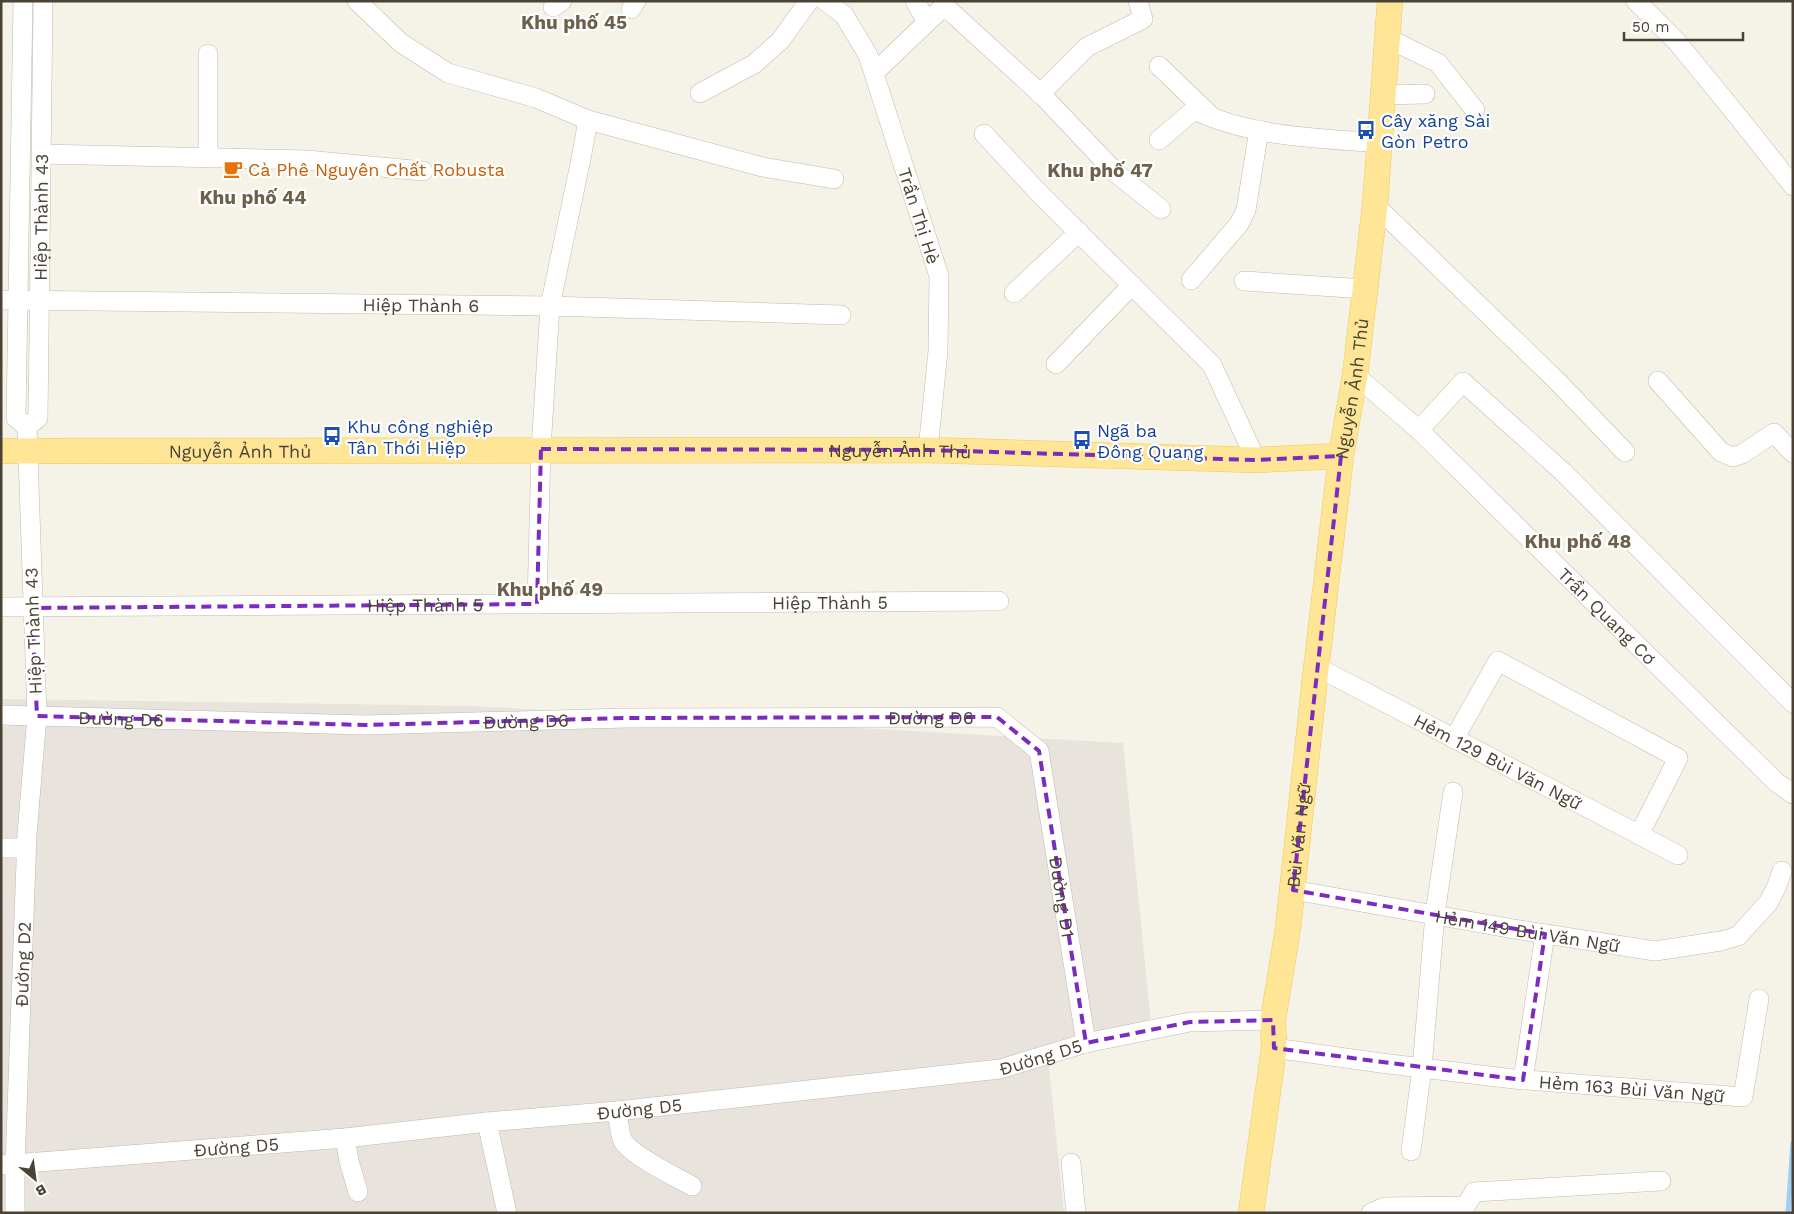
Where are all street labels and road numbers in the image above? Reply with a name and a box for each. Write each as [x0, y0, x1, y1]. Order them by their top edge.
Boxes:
street label: Hiệp Thành 43 [29, 154, 52, 281]
street label: Trần Thị Hè [894, 165, 945, 266]
street label: Hiệp Thành 6 [363, 293, 479, 316]
street label: Nguyễn Ảnh Thủ [1330, 317, 1372, 461]
street label: Nguyễn Ảnh Thủ [829, 439, 972, 462]
street label: Nguyễn Ảnh Thủ [169, 440, 311, 461]
street label: Trần Quang Cơ [1554, 563, 1661, 669]
street label: Hiệp Thành 43 [20, 567, 46, 695]
street label: Hiệp Thành 5 [772, 591, 888, 613]
street label: Hiệp Thành 5 [367, 594, 483, 615]
street label: Đường D6 [78, 707, 164, 730]
street label: Đường D6 [888, 707, 974, 728]
street label: Đường D6 [483, 709, 569, 732]
street label: Hẻm 129 Bùi Văn Ngữ [1411, 709, 1586, 814]
street label: Bùi Văn Ngữ [1282, 781, 1314, 889]
street label: Đường D1 [1046, 855, 1079, 939]
street label: Hẻm 149 Bùi Văn Ngữ [1434, 905, 1622, 956]
street label: Đường D2 [10, 921, 34, 1007]
street label: Đường D5 [996, 1034, 1084, 1079]
street label: Hẻm 163 Bùi Văn Ngữ [1538, 1070, 1726, 1106]
street label: Đường D5 [596, 1093, 683, 1123]
street label: Đường D5 [193, 1133, 280, 1160]

